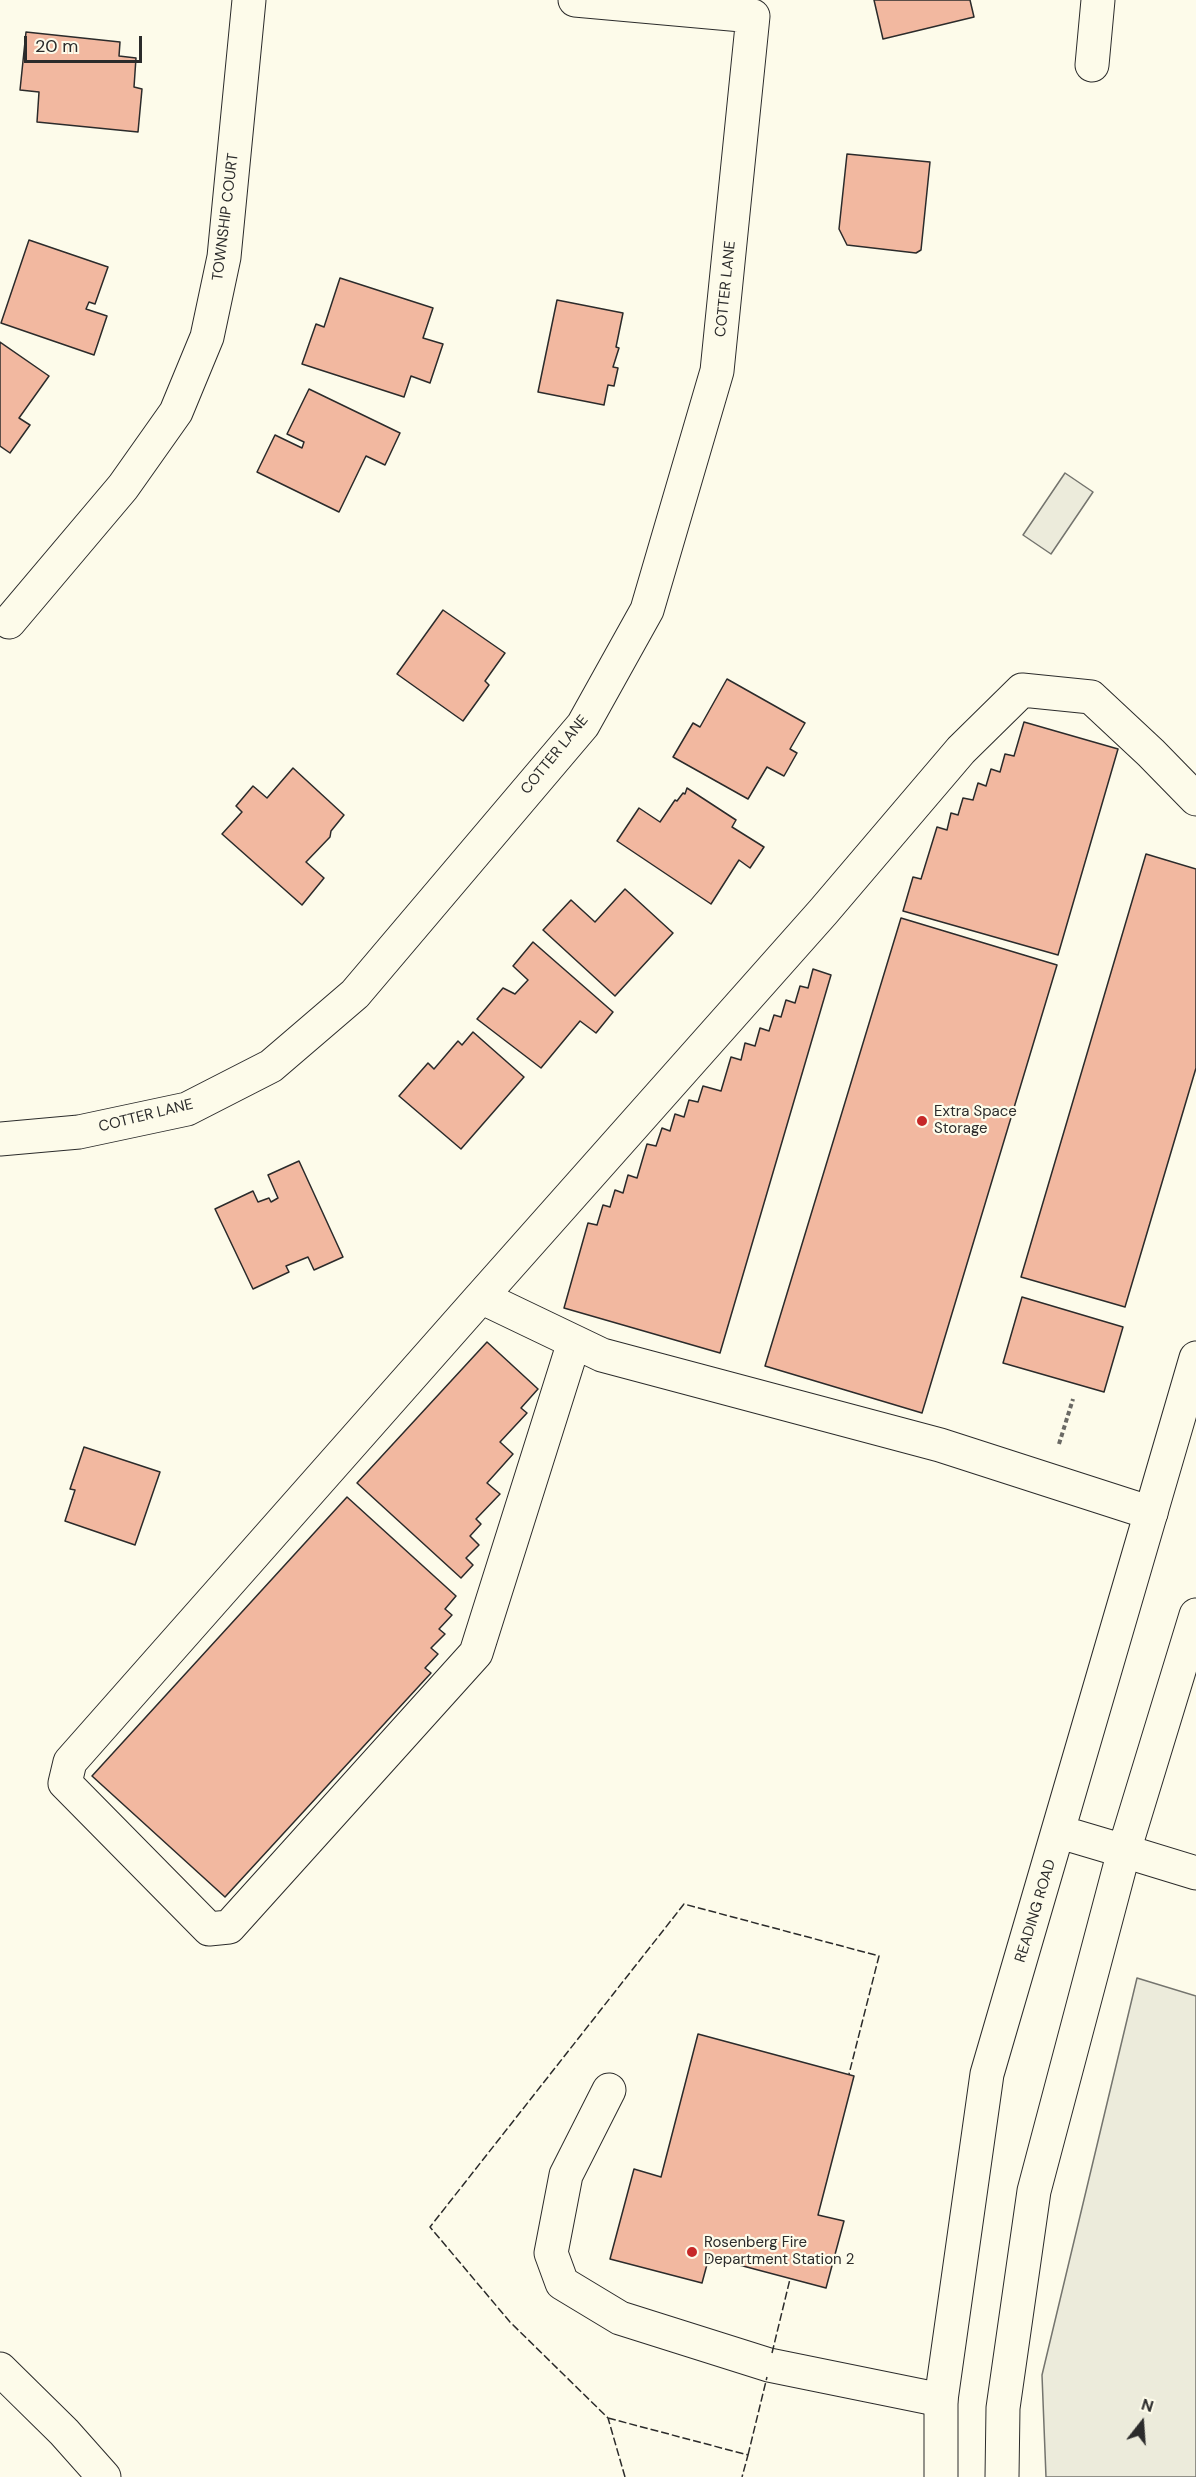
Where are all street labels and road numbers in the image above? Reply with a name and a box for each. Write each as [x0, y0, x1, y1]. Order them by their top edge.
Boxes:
street label: TOWNSHIP COURT [209, 152, 243, 282]
street label: COTTER LANE [712, 240, 740, 338]
street label: COTTER LANE [518, 712, 592, 798]
street label: COTTER LANE [97, 1096, 195, 1136]
street label: READING ROAD [1012, 1857, 1060, 1965]

